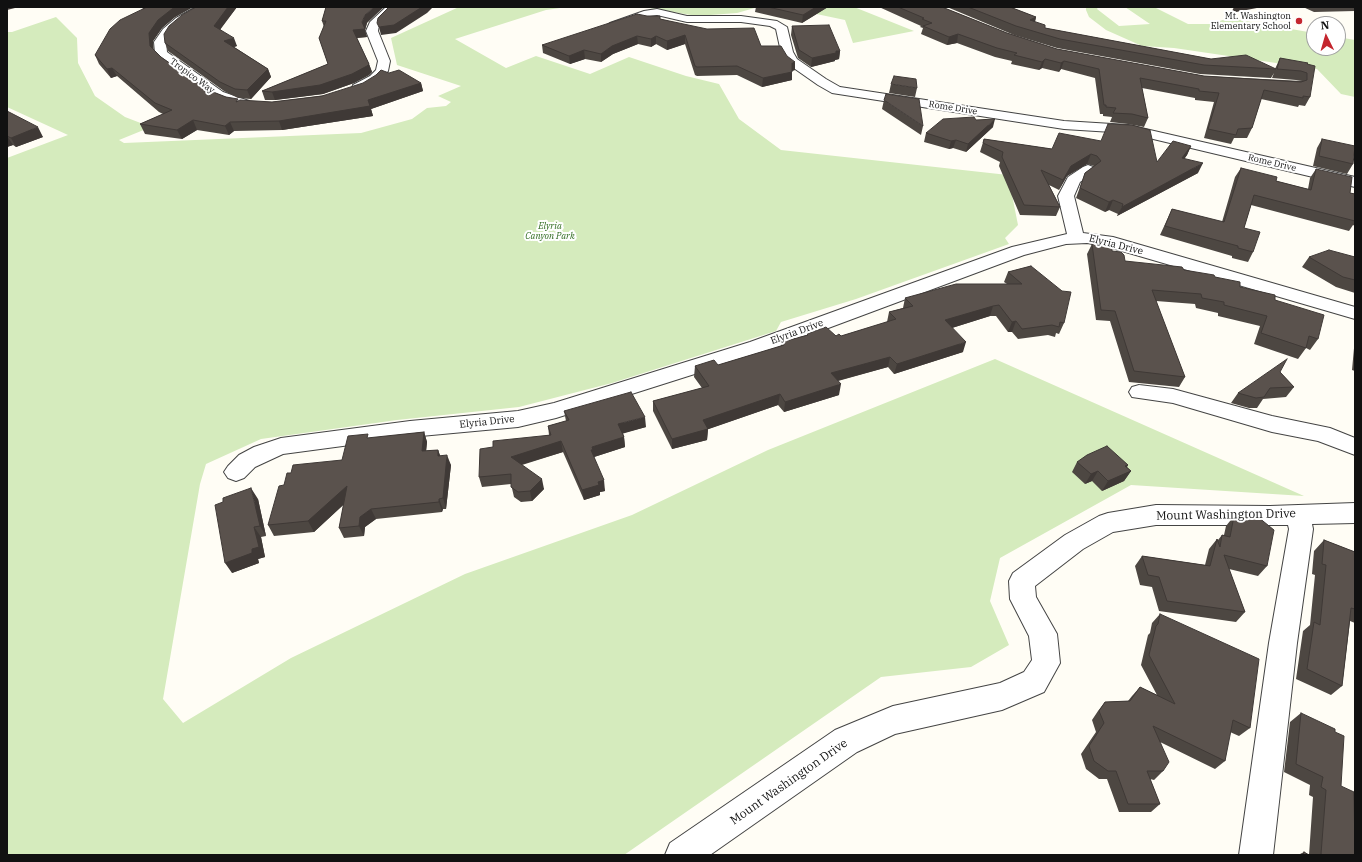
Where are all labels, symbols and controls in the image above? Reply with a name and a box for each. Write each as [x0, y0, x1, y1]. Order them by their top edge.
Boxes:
place label: Mt. Washington Elementary School [1211, 11, 1291, 32]
marker: Mt. Washington Elementary School [1294, 16, 1304, 26]
north arrow [1306, 16, 1346, 56]
text: N [1320, 18, 1330, 32]
street label: Tropico Way [168, 56, 216, 96]
street label: Rome Drive [928, 99, 978, 117]
street label: Rome Drive [1247, 152, 1297, 174]
park label: Elyria Canyon Park [525, 221, 575, 242]
street label: Elyria Drive [1088, 232, 1144, 258]
street label: Elyria Drive [769, 317, 825, 347]
street label: Elyria Drive [459, 413, 515, 431]
street label: Mount Washington Drive [1156, 507, 1296, 523]
street label: Mount Washington Drive [728, 736, 850, 828]

